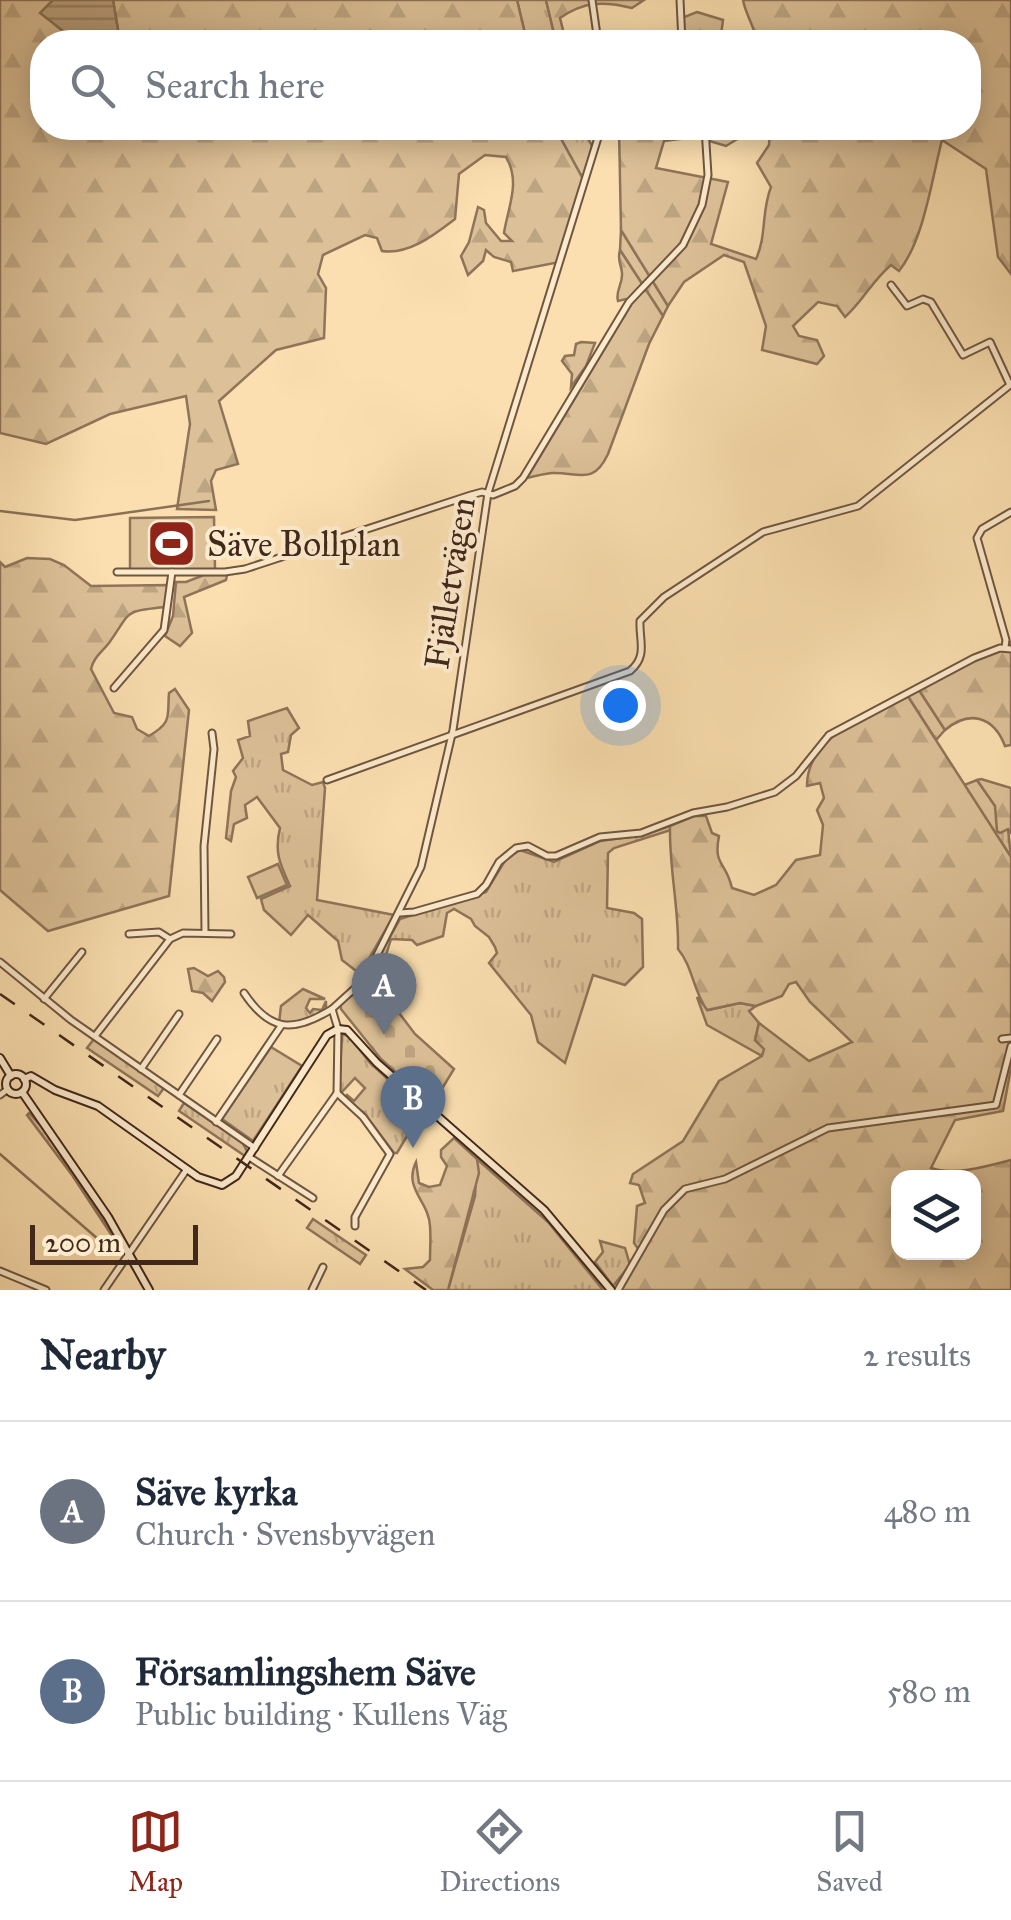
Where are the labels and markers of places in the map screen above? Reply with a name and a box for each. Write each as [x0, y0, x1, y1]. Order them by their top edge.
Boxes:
sports icon: Säve Bollplan [146, 518, 198, 570]
place label: Säve Bollplan [207, 523, 400, 566]
pin: A [352, 952, 416, 1035]
pin: B [380, 1066, 446, 1148]

